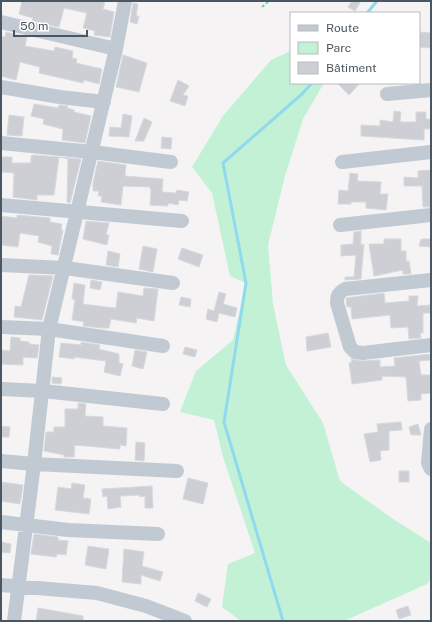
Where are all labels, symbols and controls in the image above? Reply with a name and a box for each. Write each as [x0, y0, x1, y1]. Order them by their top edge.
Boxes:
scale bar [14, 12, 87, 38]
legend [290, 12, 420, 84]
text: 50 m [20, 19, 48, 33]
text: Route [326, 21, 359, 35]
text: Parc [326, 41, 351, 55]
text: Bâtiment [326, 61, 377, 75]

